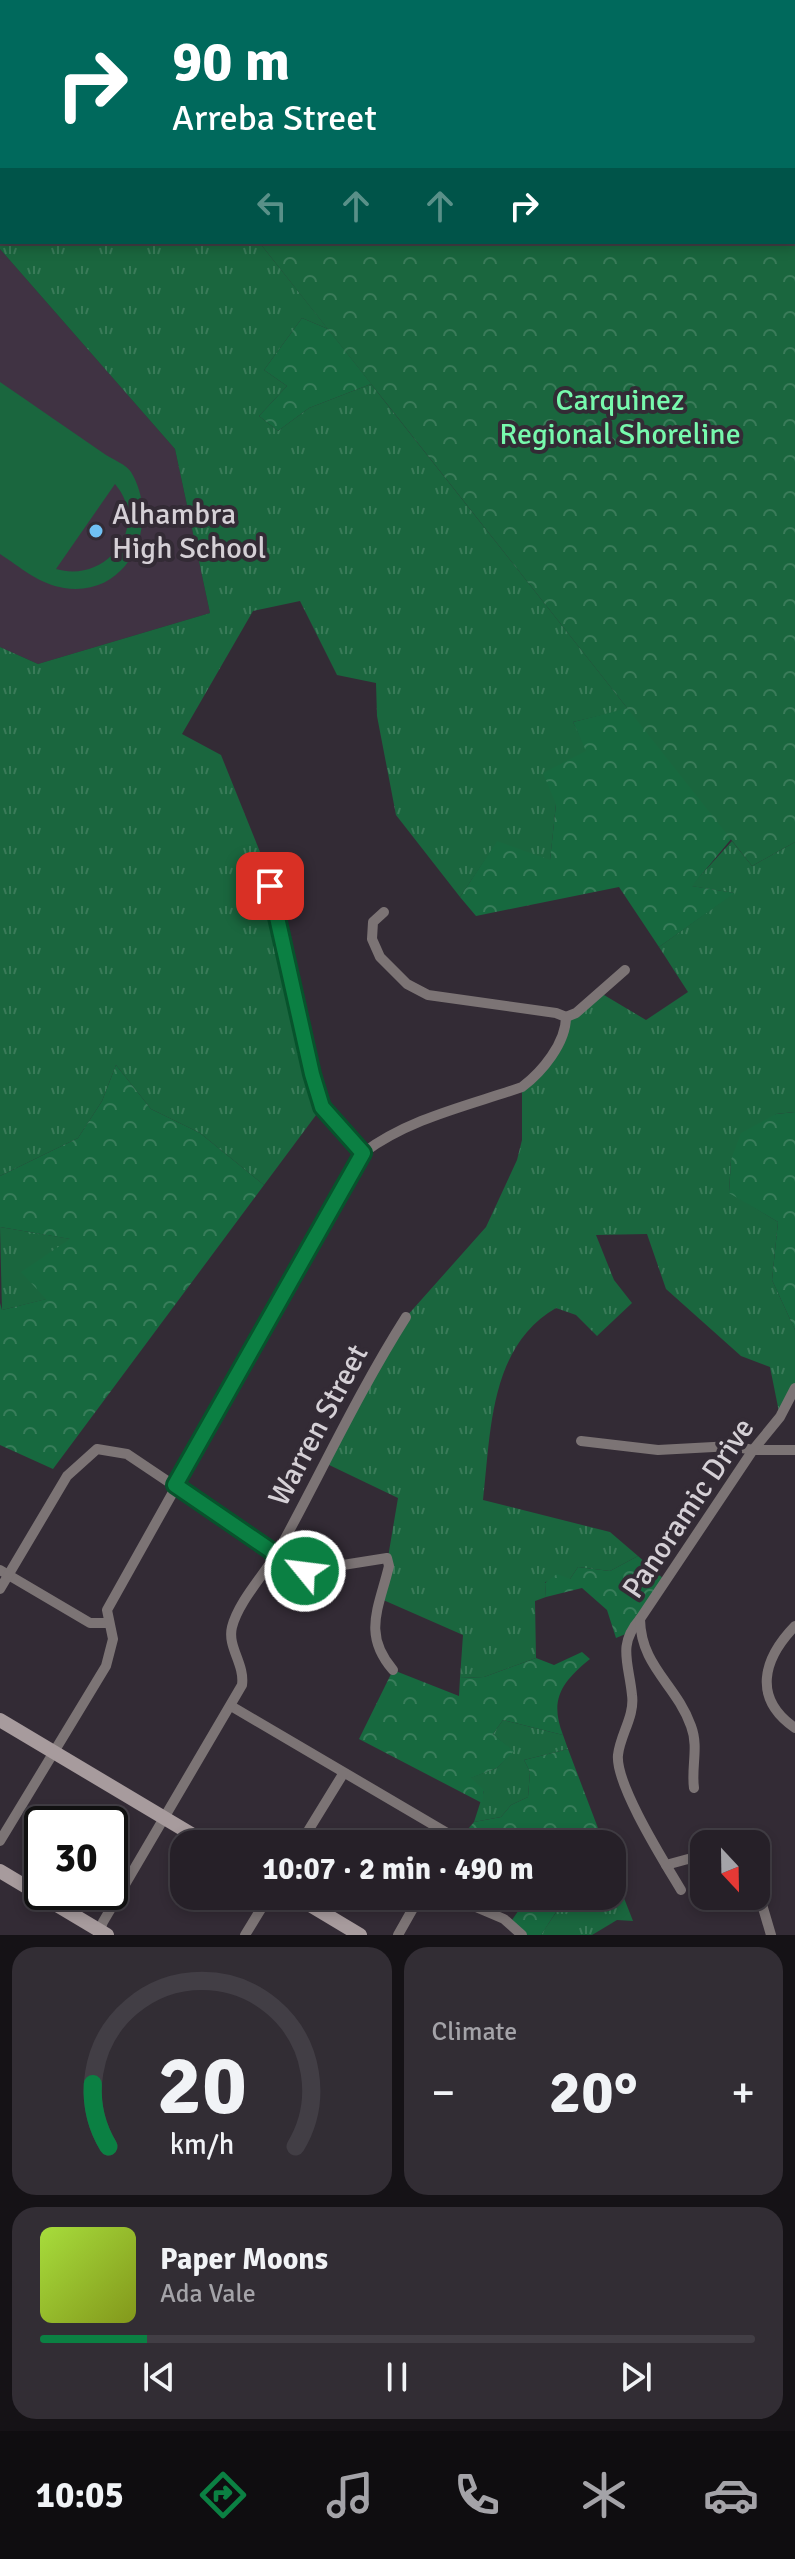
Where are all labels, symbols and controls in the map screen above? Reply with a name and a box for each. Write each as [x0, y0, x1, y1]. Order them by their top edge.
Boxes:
text: 90 m [172, 27, 290, 96]
icon: right [40, 32, 144, 136]
text: Arreba Street [172, 96, 377, 141]
icon: left [250, 184, 294, 228]
icon: ahead [334, 184, 378, 228]
icon: ahead [418, 184, 462, 228]
icon: right [502, 184, 546, 228]
park label: Carquinez Regional Shoreline [499, 382, 741, 453]
place label: Alhambra High School [112, 496, 266, 567]
marker: Alhambra High School [87, 522, 105, 540]
pin [236, 852, 304, 920]
icon: arrive [248, 864, 292, 908]
street label: Warren Street [260, 1338, 376, 1512]
street label: Panoramic Drive [615, 1411, 762, 1605]
position arrow [263, 1529, 347, 1613]
speed limit sign: 30 [24, 1806, 128, 1910]
north arrow [690, 1830, 770, 1910]
map controls [690, 1830, 770, 1910]
text: 10:07 · 2 min · 490 m [262, 1851, 534, 1888]
text: Climate [432, 2016, 517, 2048]
text: 20 [157, 2035, 247, 2137]
text: 20° [549, 2056, 638, 2130]
text: − [432, 2066, 455, 2120]
text: + [731, 2066, 755, 2120]
text: km/h [169, 2127, 234, 2162]
text: Paper Moons [160, 2241, 328, 2278]
text: Ada Vale [160, 2278, 256, 2310]
icon: previous [137, 2355, 181, 2399]
icon: pause [375, 2355, 419, 2399]
icon: next [614, 2355, 658, 2399]
icon: directions [195, 2467, 251, 2523]
icon: music [322, 2467, 378, 2523]
icon: phone [449, 2467, 505, 2523]
icon: climate [576, 2467, 632, 2523]
icon: car [703, 2467, 759, 2523]
text: 10:05 [36, 2473, 124, 2518]

